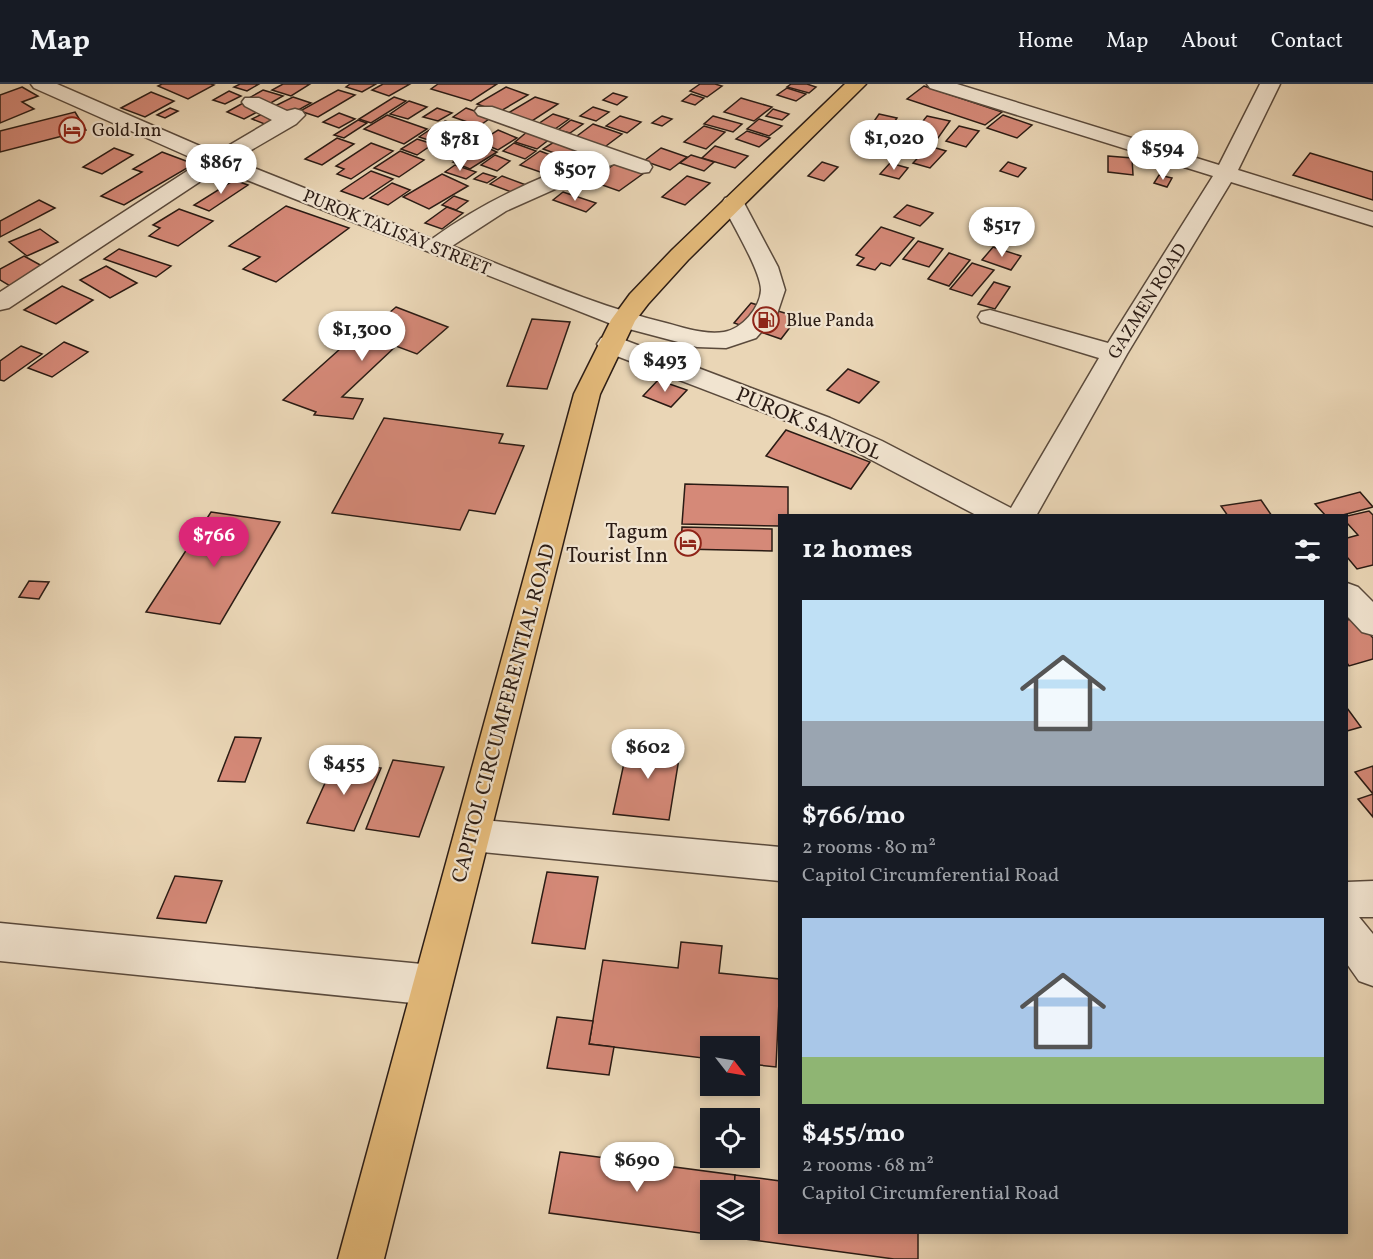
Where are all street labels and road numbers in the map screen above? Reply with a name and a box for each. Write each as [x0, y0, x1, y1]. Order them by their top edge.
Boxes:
street label: PUROK TALISAY STREET [299, 184, 495, 283]
street label: GAZMEN ROAD [1103, 239, 1194, 364]
street label: PUROK SANTOL [731, 381, 886, 468]
street label: CAPITOL CIRCUMFERENTIAL ROAD [445, 541, 564, 886]

